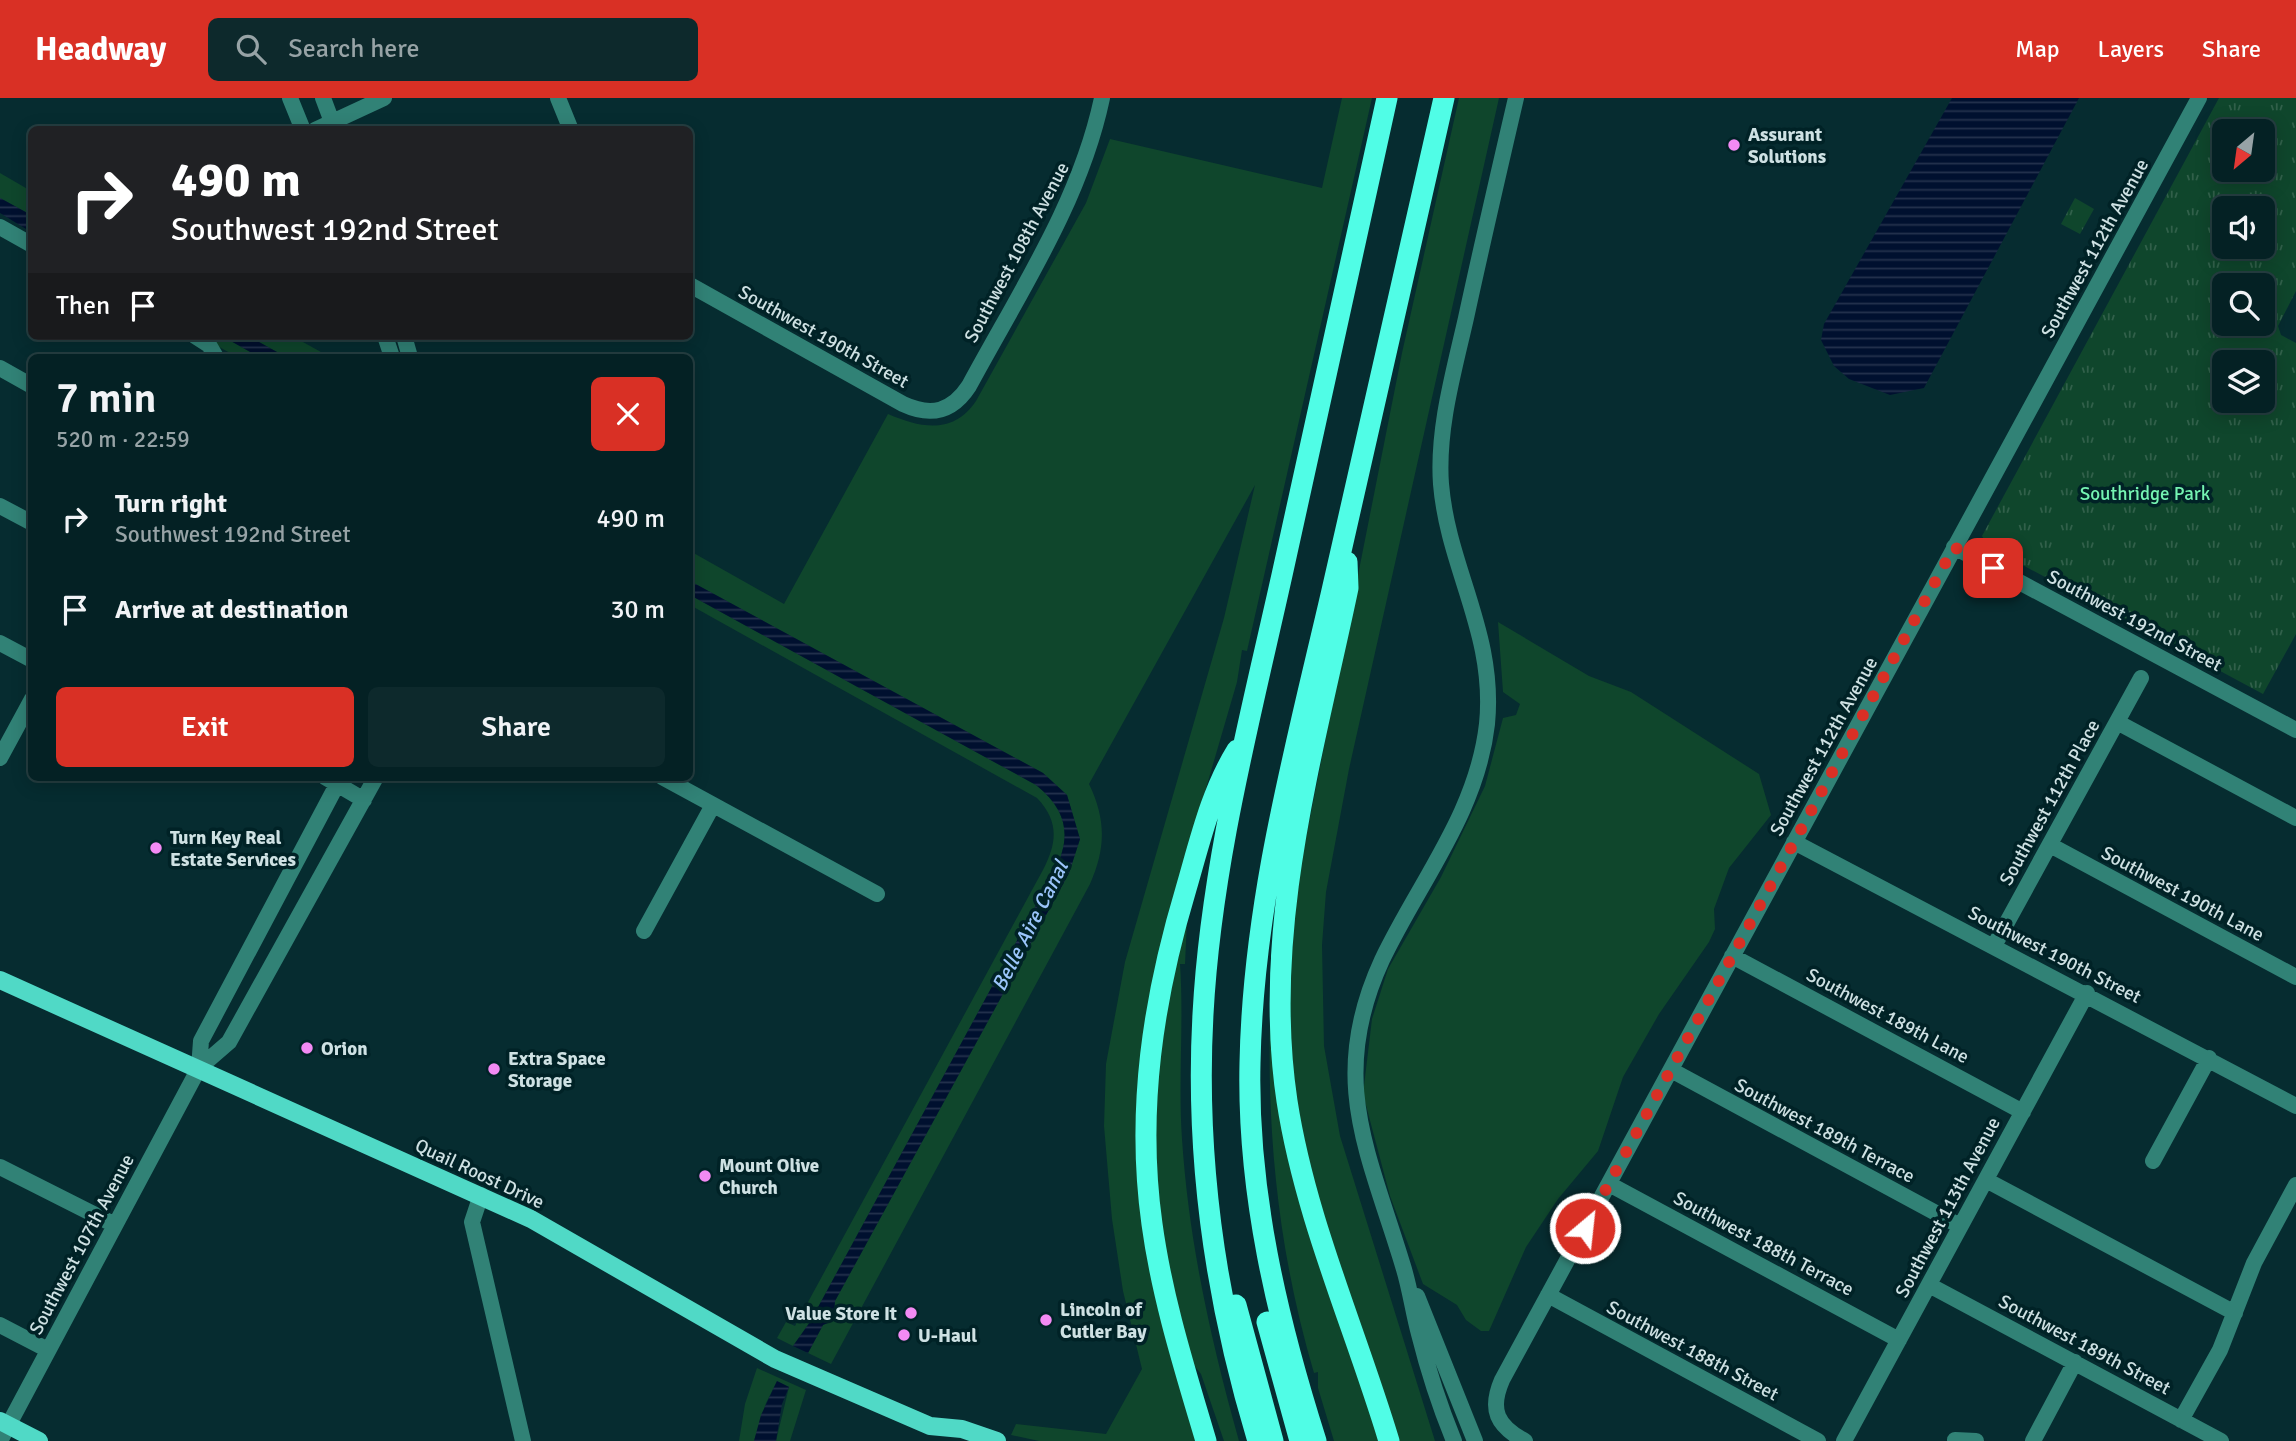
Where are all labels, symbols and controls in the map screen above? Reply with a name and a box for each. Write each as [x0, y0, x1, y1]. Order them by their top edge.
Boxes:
search box [208, 18, 698, 81]
text: Headway [35, 29, 166, 70]
icon: search [232, 30, 270, 68]
text: Search here [288, 33, 419, 65]
text: Map [2015, 34, 2060, 64]
text: Layers [2098, 34, 2164, 64]
text: Share [2202, 34, 2261, 64]
north arrow [2212, 119, 2275, 182]
map controls [2212, 119, 2275, 413]
place label: Assurant Solutions [1748, 123, 1826, 169]
marker: Assurant Solutions [1726, 137, 1742, 153]
text: 490 m [171, 150, 301, 210]
icon: right [56, 154, 147, 245]
street label: Southwest 112th Avenue [2036, 155, 2154, 342]
street label: Southwest 108th Avenue [959, 158, 1075, 347]
button: sound [2212, 196, 2275, 259]
text: Southwest 192nd Street [171, 210, 499, 249]
button: search [2212, 273, 2275, 336]
street label: Southwest 190th Street [734, 280, 913, 394]
icon: arrive [124, 287, 162, 325]
text: Then [56, 290, 110, 322]
button: layers [2212, 350, 2275, 413]
text: 7 min [56, 373, 157, 424]
button: close [591, 377, 665, 451]
text: 520 m · 22:59 [56, 425, 190, 454]
park label: Southridge Park [2080, 482, 2211, 506]
text: Turn right [115, 488, 227, 520]
icon: right [56, 500, 94, 538]
text: 490 m [596, 503, 665, 535]
text: Southwest 192nd Street [115, 520, 351, 549]
pin [1963, 538, 2023, 598]
icon: arrive [1974, 549, 2012, 587]
street label: Southwest 192nd Street [2043, 565, 2226, 677]
icon: arrive [56, 591, 94, 629]
text: Arrive at destination [115, 594, 348, 626]
text: 30 m [610, 594, 665, 626]
street label: Southwest 112th Avenue [1765, 653, 1883, 840]
button: Exit [56, 687, 354, 767]
button: Share [368, 687, 665, 767]
street label: Southwest 112th Place [1994, 715, 2105, 890]
place label: Turn Key Real Estate Services [170, 826, 296, 872]
marker: Turn Key Real Estate Services [148, 840, 164, 856]
street label: Southwest 190th Lane [2097, 841, 2268, 947]
water label: Belle Aire Canal [986, 855, 1075, 995]
street label: Southwest 190th Street [1964, 901, 2145, 1009]
street label: Southwest 189th Lane [1802, 963, 1973, 1069]
place label: Orion [321, 1037, 368, 1061]
marker: Orion [299, 1040, 315, 1056]
place label: Extra Space Storage [508, 1047, 606, 1093]
marker: Extra Space Storage [486, 1061, 502, 1077]
street label: Southwest 189th Terrace [1730, 1073, 1919, 1189]
street label: Southwest 113th Avenue [1890, 1113, 2006, 1302]
street label: Quail Roost Drive [411, 1133, 548, 1214]
street label: Southwest 107th Avenue [24, 1150, 140, 1339]
place label: Mount Olive Church [719, 1154, 819, 1200]
marker: Mount Olive Church [697, 1168, 713, 1184]
street label: Southwest 188th Terrace [1669, 1186, 1858, 1302]
position arrow [1548, 1191, 1622, 1265]
street label: Southwest 189th Street [1995, 1289, 2175, 1401]
street label: Southwest 188th Street [1603, 1295, 1783, 1407]
place label: Lincoln of Cutler Bay [1060, 1298, 1147, 1344]
place label: Value Store It [785, 1302, 897, 1326]
marker: Value Store It [903, 1305, 919, 1321]
marker: Lincoln of Cutler Bay [1038, 1312, 1054, 1328]
place label: U-Haul [918, 1324, 977, 1348]
marker: U-Haul [896, 1327, 912, 1343]

